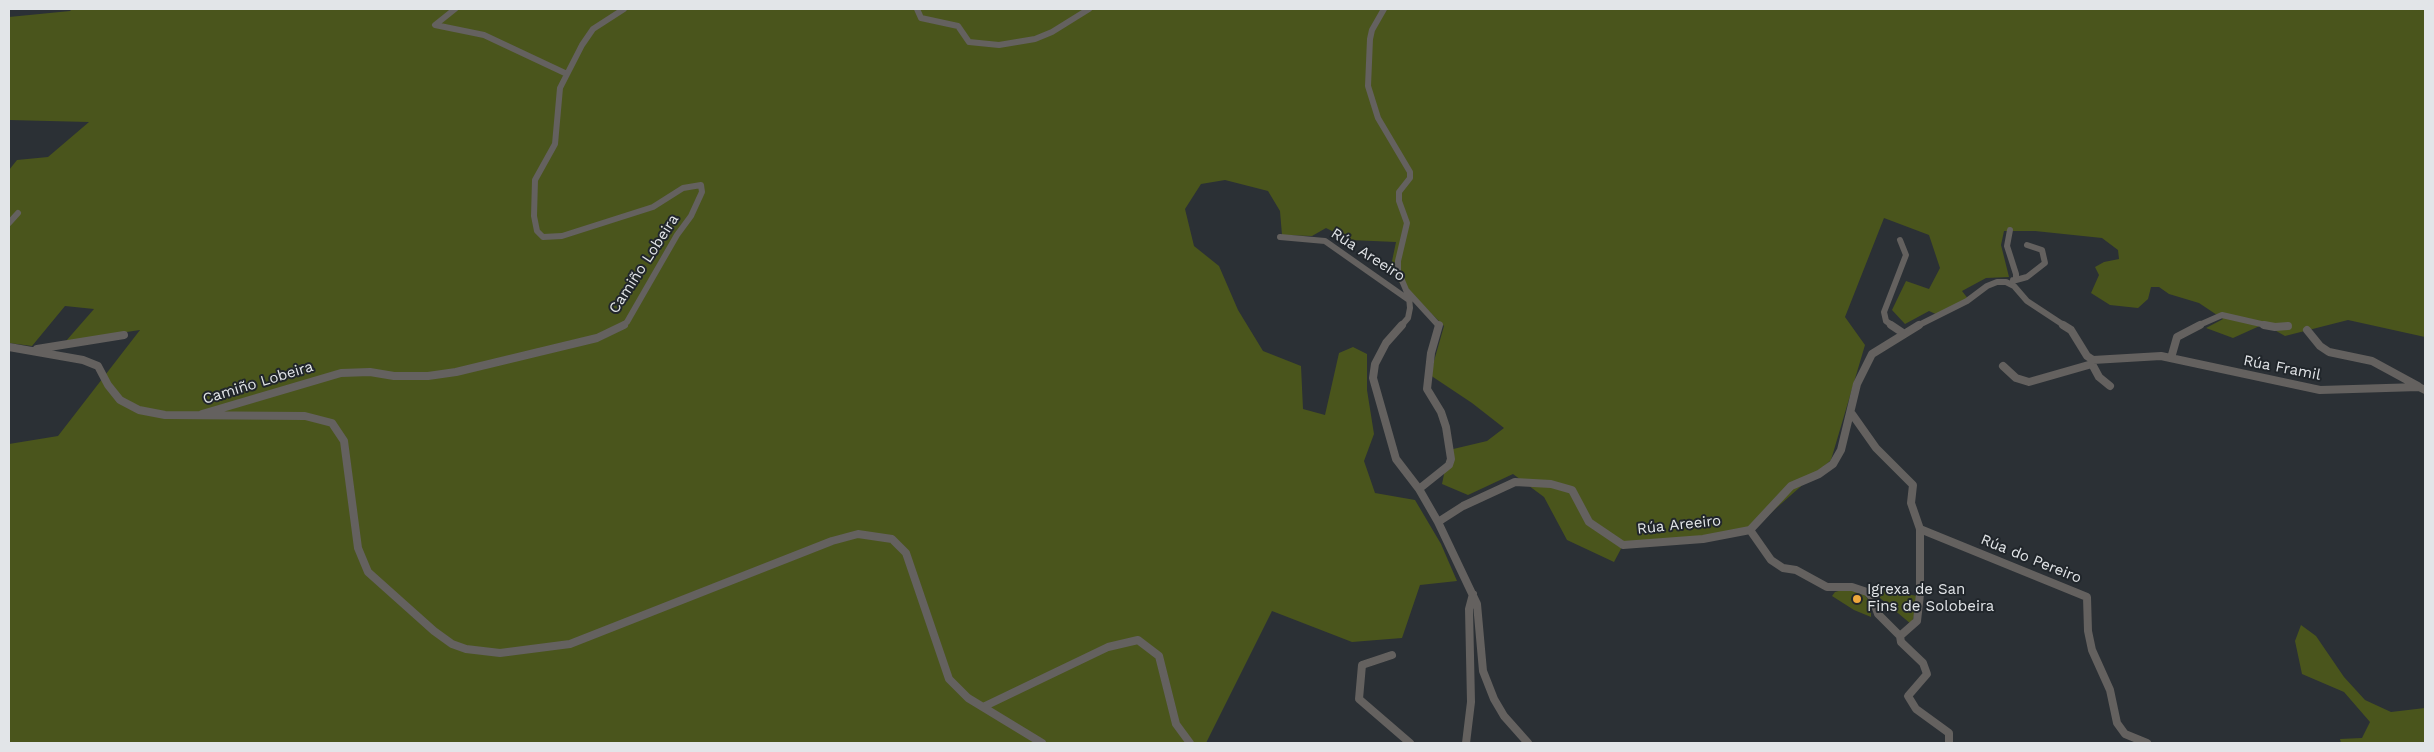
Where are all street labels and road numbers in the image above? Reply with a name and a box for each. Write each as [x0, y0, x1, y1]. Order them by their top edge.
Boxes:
street label: Camiño Lobeira [605, 211, 683, 317]
street label: Rúa Areeiro [1328, 224, 1408, 286]
street label: Rúa Framil [2242, 352, 2322, 384]
street label: Camiño Lobeira [201, 358, 315, 408]
street label: Rúa Areeiro [1636, 512, 1722, 538]
street label: Rúa do Pereiro [1978, 531, 2084, 587]

